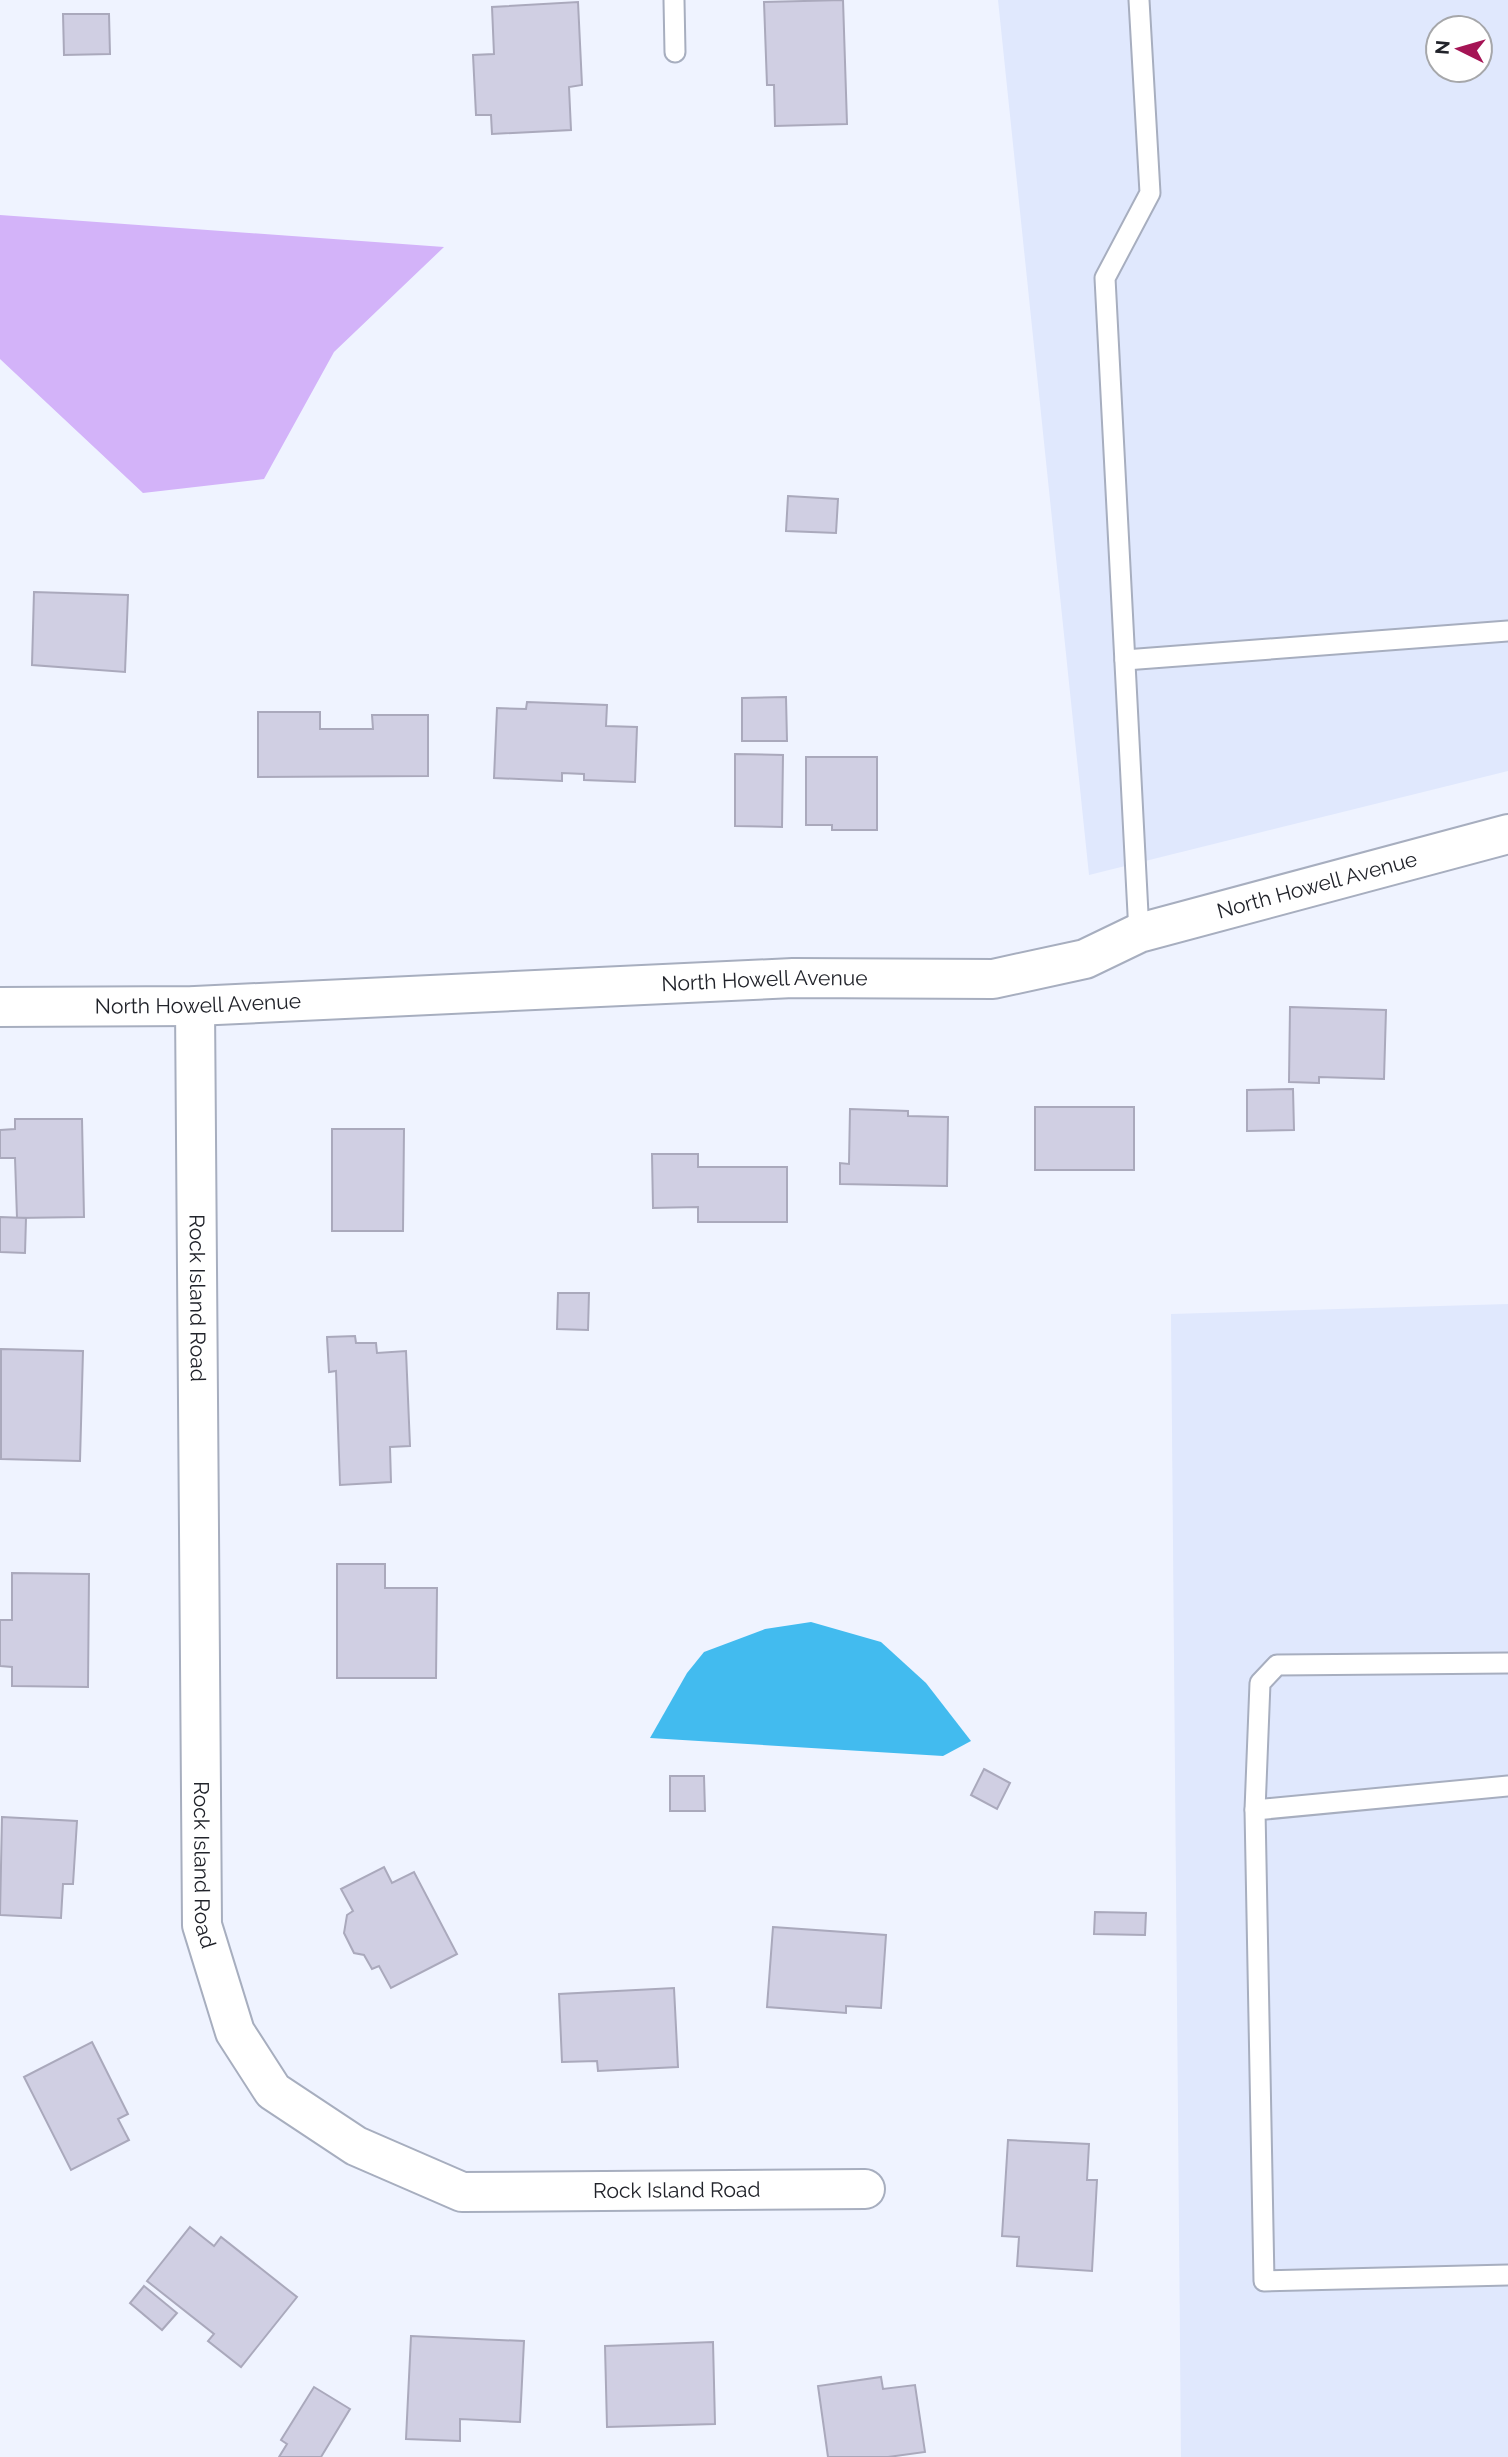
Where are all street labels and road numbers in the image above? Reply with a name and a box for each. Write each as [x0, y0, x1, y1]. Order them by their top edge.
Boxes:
street label: North Howell Avenue [1214, 846, 1420, 924]
street label: North Howell Avenue [661, 965, 868, 996]
street label: North Howell Avenue [95, 988, 302, 1019]
street label: Rock Island Road [185, 1214, 211, 1382]
street label: Rock Island Road [189, 1781, 221, 1951]
street label: Rock Island Road [593, 2177, 760, 2203]

